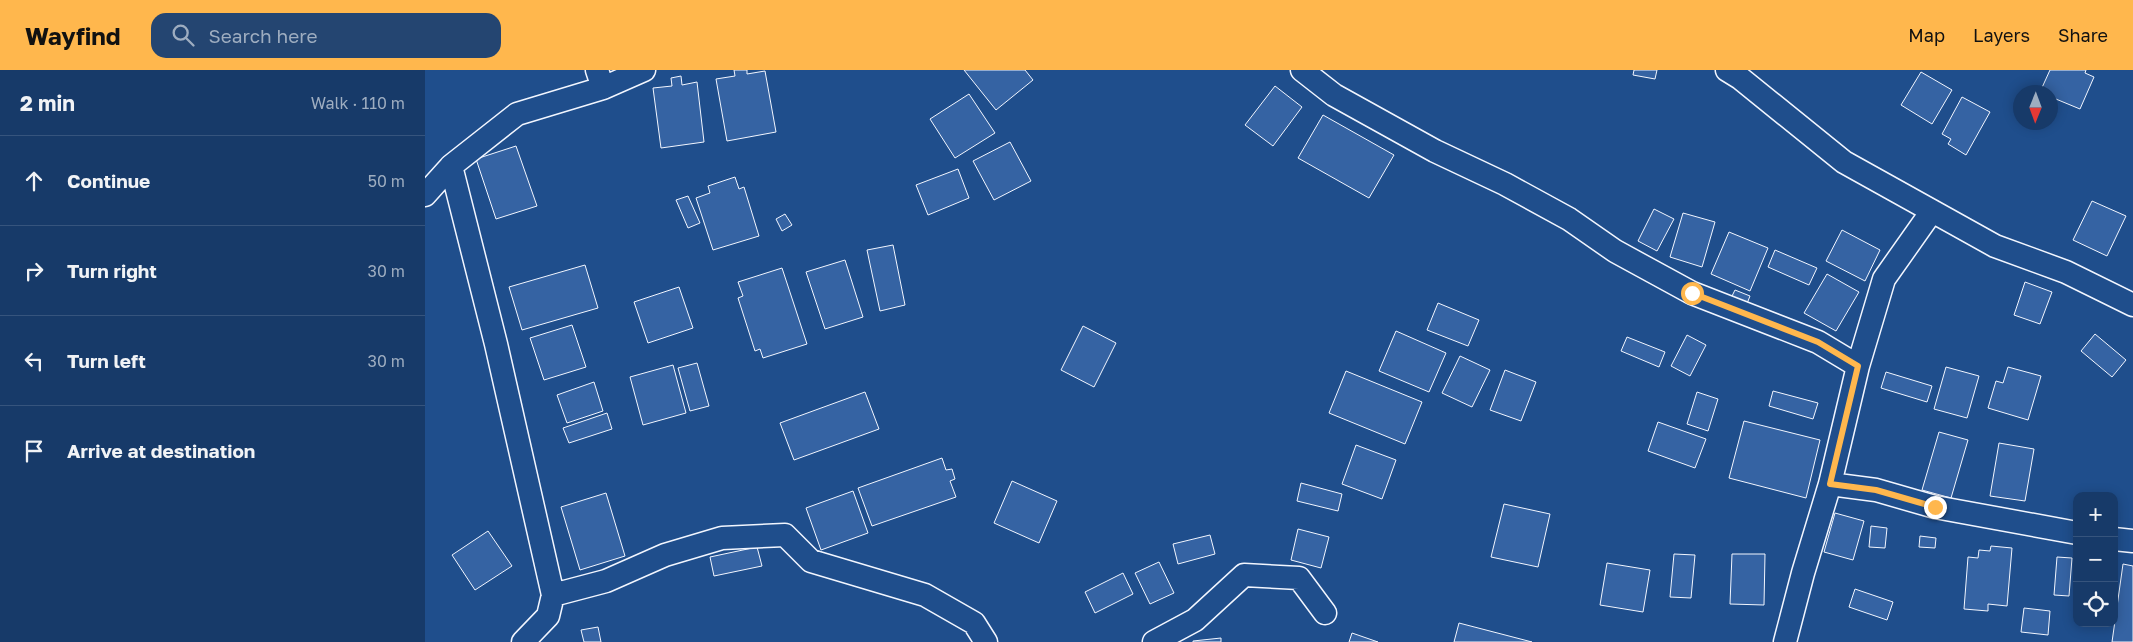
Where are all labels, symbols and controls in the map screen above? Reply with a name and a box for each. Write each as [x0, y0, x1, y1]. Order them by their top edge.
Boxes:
search box [151, 13, 501, 58]
text: Wayfind [25, 21, 121, 50]
icon: search [169, 21, 197, 49]
text: Search here [209, 24, 317, 47]
text: Map [1908, 24, 1945, 46]
text: Layers [1973, 24, 2030, 46]
text: Share [2058, 24, 2108, 46]
north arrow [2013, 85, 2058, 130]
text: 2 min [20, 90, 75, 116]
text: Walk · 110 m [311, 93, 405, 113]
icon: ahead [20, 167, 48, 195]
text: Continue [67, 169, 150, 192]
text: 50 m [368, 171, 405, 191]
icon: right [20, 257, 48, 285]
text: Turn right [67, 259, 157, 282]
text: 30 m [368, 261, 405, 281]
route start [1681, 282, 1704, 305]
icon: left [20, 347, 48, 375]
text: Turn left [67, 349, 146, 372]
text: 30 m [368, 351, 405, 371]
icon: arrive [20, 437, 48, 465]
text: Arrive at destination [67, 439, 255, 462]
map controls [2073, 492, 2118, 627]
button: + [2073, 492, 2118, 537]
route end [1924, 496, 1947, 519]
button: − [2073, 537, 2118, 582]
button: locate [2073, 582, 2118, 627]

